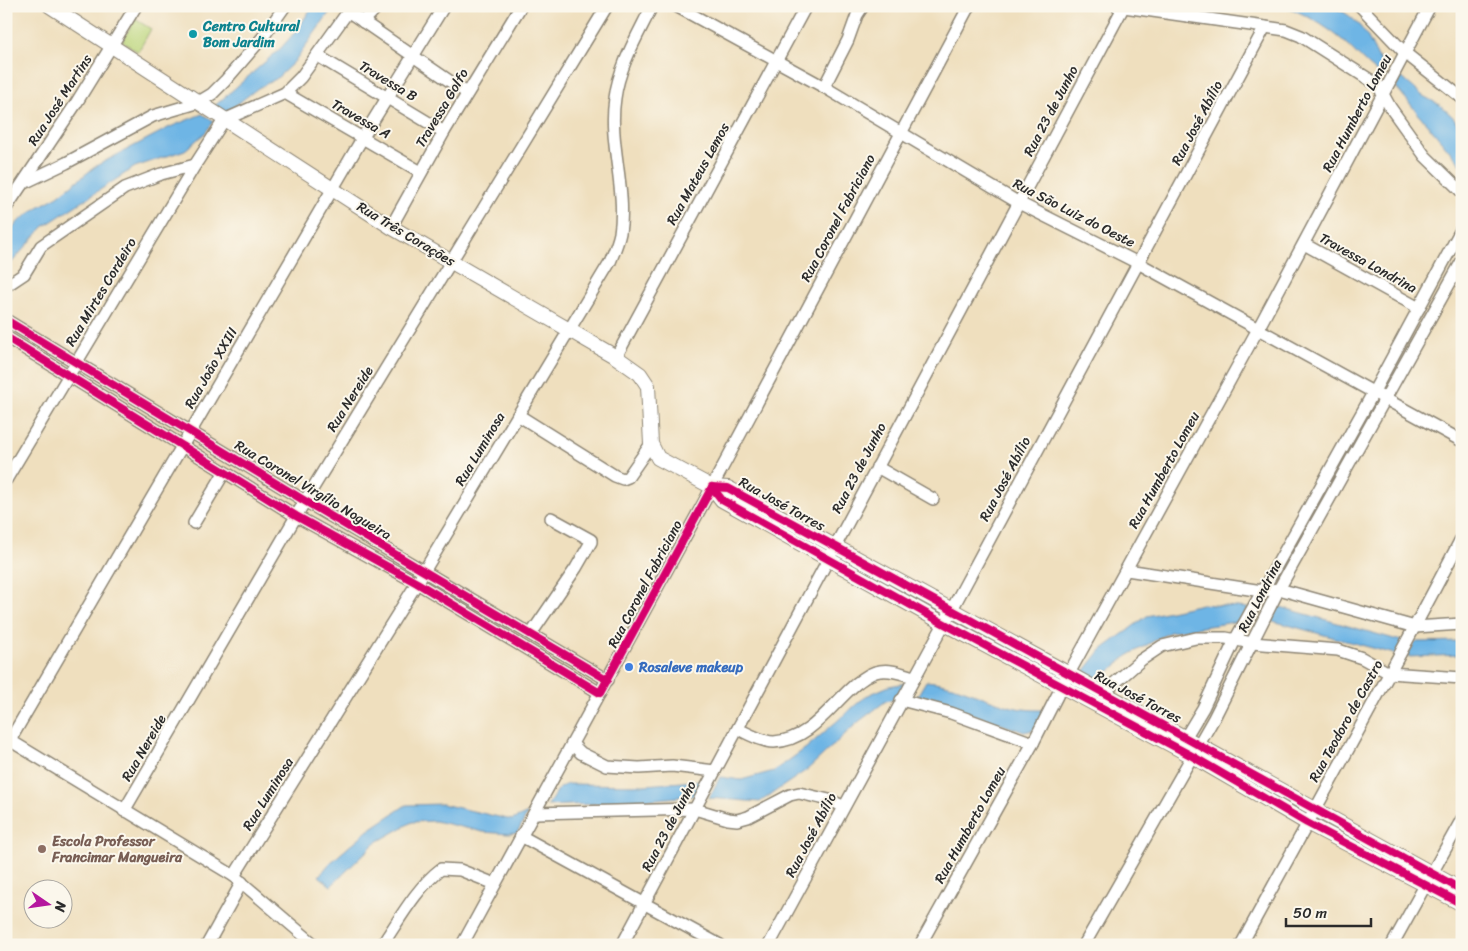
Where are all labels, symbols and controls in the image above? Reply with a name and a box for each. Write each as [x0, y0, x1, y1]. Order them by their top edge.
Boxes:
place label: Centro Cultural Bom Jardim [202, 14, 301, 55]
marker: Centro Cultural Bom Jardim [187, 28, 199, 40]
street label: Rua José Martins [21, 49, 99, 151]
street label: Rua Humberto Lomeu [1315, 49, 1399, 177]
street label: Travessa B [354, 54, 422, 108]
street label: Rua 23 de Junho [1017, 61, 1085, 161]
street label: Travessa Golfo [408, 63, 476, 153]
street label: Rua José Abílio [1164, 76, 1230, 170]
street label: Travessa A [327, 92, 395, 146]
street label: Rua Mateus Lemos [659, 118, 737, 230]
street label: Rua Coronel Fabriciano [794, 149, 882, 287]
street label: Rua São Luiz do Oeste [1008, 171, 1140, 255]
street label: Rua Três Corações [352, 195, 461, 274]
street label: Travessa Londrina [1314, 226, 1422, 300]
street label: Rua Mirtes Cordeiro [59, 233, 143, 351]
street label: Rua João XXIII [178, 322, 245, 413]
street label: Rua Nereide [320, 361, 380, 437]
street label: Rua Humberto Lomeu [1121, 406, 1207, 533]
street label: Rua Luminosa [448, 407, 512, 491]
street label: Rua 23 de Junho [825, 418, 893, 518]
street label: Rua José Abílio [972, 432, 1038, 526]
street label: Rua Coronel Virgílio Nogueira [230, 433, 396, 547]
street label: Rua José Torres [734, 470, 830, 538]
street label: Rua Coronel Fabriciano [601, 515, 689, 653]
street label: Rua Londrina [1231, 554, 1290, 637]
place label: Rosaleve makeup [638, 655, 744, 680]
street label: Rua Teodoro de Castro [1302, 655, 1390, 787]
marker: Rosaleve makeup [623, 661, 635, 673]
street label: Rua José Torres [1090, 664, 1186, 731]
street label: Rua Nereide [115, 709, 173, 786]
street label: Rua Luminosa [235, 752, 301, 836]
street label: Rua Humberto Lomeu [927, 761, 1013, 888]
street label: Rua 23 de Junho [635, 776, 703, 876]
street label: Rua José Abílio [778, 788, 844, 882]
place label: Escola Professor Francimar Mangueira [51, 829, 183, 870]
marker: Escola Professor Francimar Mangueira [36, 843, 48, 855]
north arrow [22, 878, 72, 928]
scale bar [1286, 896, 1370, 928]
text: N [47, 898, 74, 915]
text: 50 m [1293, 900, 1328, 926]

